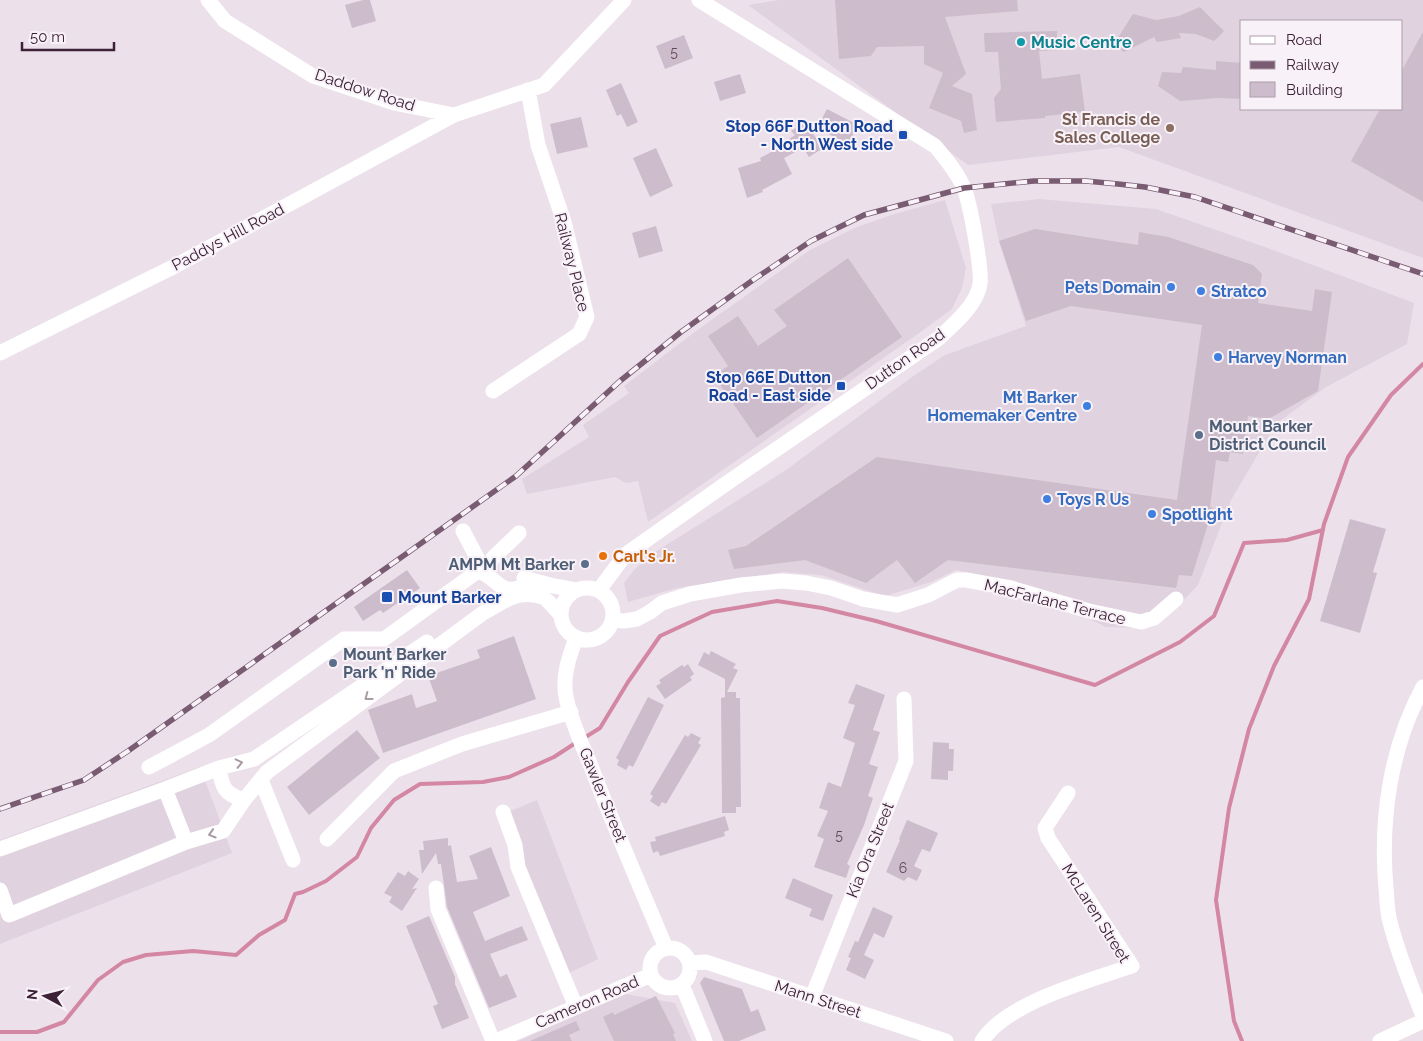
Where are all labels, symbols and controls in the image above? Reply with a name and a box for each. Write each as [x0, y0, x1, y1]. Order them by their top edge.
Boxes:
scale bar [22, 20, 115, 52]
legend [1240, 20, 1403, 110]
text: 50 m [30, 28, 65, 46]
text: Road [1286, 31, 1322, 49]
place label: Music Centre [1031, 33, 1132, 52]
marker: Music Centre [1015, 36, 1027, 48]
house number: 5 [670, 44, 678, 60]
text: Railway [1286, 56, 1339, 74]
street label: Daddow Road [312, 65, 418, 115]
text: Building [1286, 81, 1343, 99]
place label: St Francis de Sales College [1055, 110, 1160, 147]
place label: Stop 66F Dutton Road - North West side [725, 117, 893, 154]
marker: St Francis de Sales College [1164, 122, 1176, 134]
marker: Stop 66F Dutton Road - North West side [897, 129, 909, 141]
street label: Paddys Hill Road [168, 199, 288, 275]
street label: Railway Place [551, 211, 593, 313]
place label: Pets Domain [1065, 278, 1161, 297]
marker: Pets Domain [1165, 281, 1177, 293]
place label: Stratco [1211, 282, 1267, 301]
marker: Stratco [1195, 285, 1207, 297]
street label: Dutton Road [862, 325, 949, 393]
place label: Harvey Norman [1228, 348, 1347, 367]
marker: Harvey Norman [1212, 351, 1224, 363]
place label: Stop 66E Dutton Road - East side [706, 368, 831, 405]
marker: Stop 66E Dutton Road - East side [835, 380, 847, 392]
place label: Mt Barker Homemaker Centre [927, 388, 1077, 425]
marker: Mt Barker Homemaker Centre [1081, 400, 1093, 412]
place label: Mount Barker District Council [1209, 417, 1327, 454]
marker: Mount Barker District Council [1193, 429, 1205, 441]
place label: Toys R Us [1057, 490, 1129, 509]
marker: Toys R Us [1041, 493, 1053, 505]
place label: Spotlight [1162, 505, 1233, 524]
marker: Spotlight [1146, 508, 1158, 520]
place label: Carl's Jr. [613, 547, 675, 566]
marker: Carl's Jr. [597, 550, 609, 562]
place label: AMPM Mt Barker [449, 555, 575, 574]
marker: AMPM Mt Barker [579, 558, 591, 570]
street label: MacFarlane Terrace [982, 575, 1128, 629]
place label: Mount Barker [398, 588, 501, 607]
marker: Mount Barker [380, 590, 394, 604]
place label: Mount Barker Park 'n' Ride [343, 645, 446, 682]
marker: Mount Barker Park 'n' Ride [327, 657, 339, 669]
one-way arrow [365, 692, 374, 700]
street label: Gawler Street [575, 745, 631, 846]
one-way arrow [235, 758, 244, 769]
street label: Kia Ora Street [842, 799, 898, 901]
house number: 5 [835, 827, 843, 843]
one-way arrow [208, 829, 217, 839]
house number: 6 [899, 860, 907, 876]
street label: McLaren Street [1058, 860, 1134, 967]
north arrow [20, 971, 70, 1021]
street label: Cameron Road [532, 972, 642, 1032]
street label: Mann Street [772, 976, 864, 1022]
text: N [24, 988, 41, 1001]

